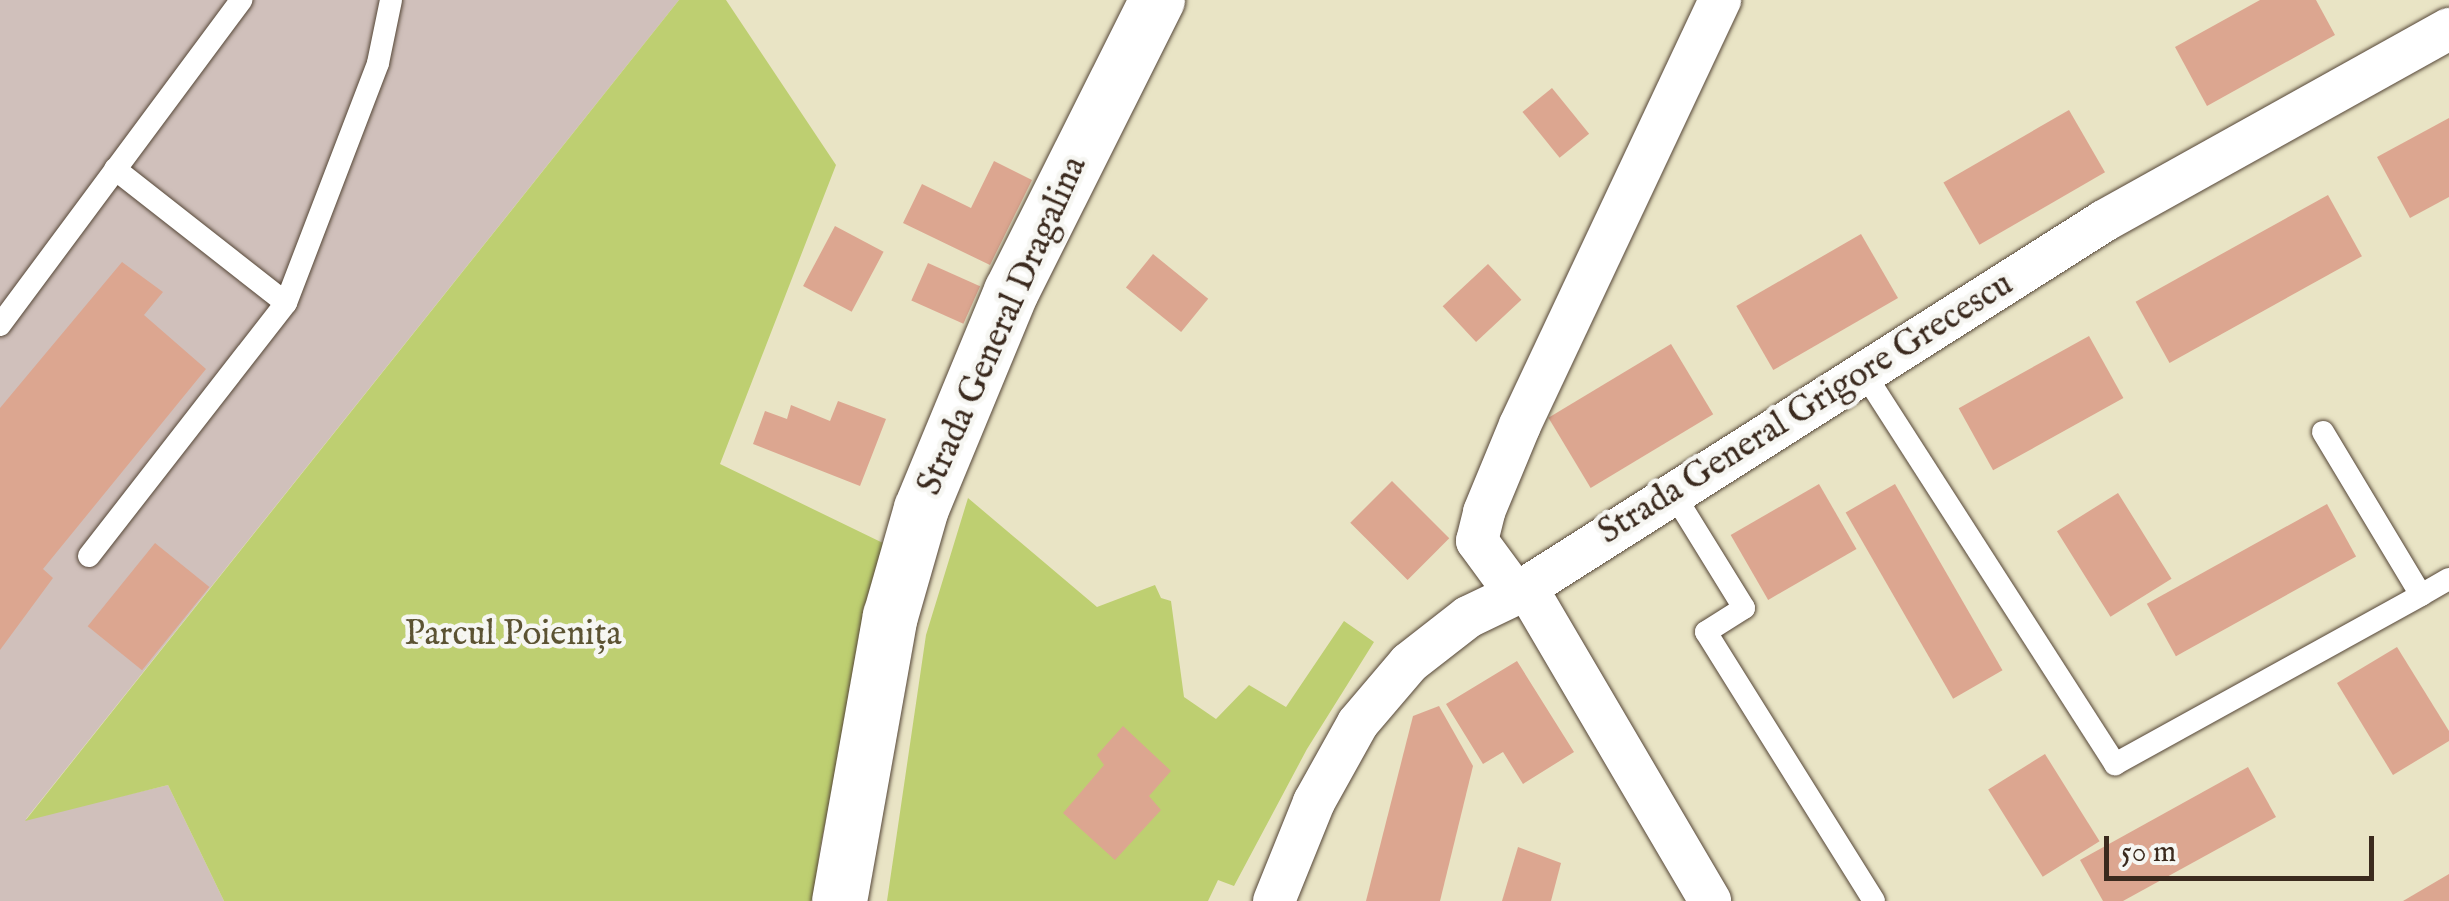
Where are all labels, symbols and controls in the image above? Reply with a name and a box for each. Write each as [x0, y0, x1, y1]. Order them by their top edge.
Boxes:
street label: Strada General Dragalina [909, 150, 1097, 502]
street label: Strada General Grigore Grecescu [1591, 264, 2021, 554]
park label: Parcul Poieniţa [404, 614, 622, 656]
scale bar [2109, 816, 2379, 878]
text: 50 m [2121, 834, 2176, 872]

